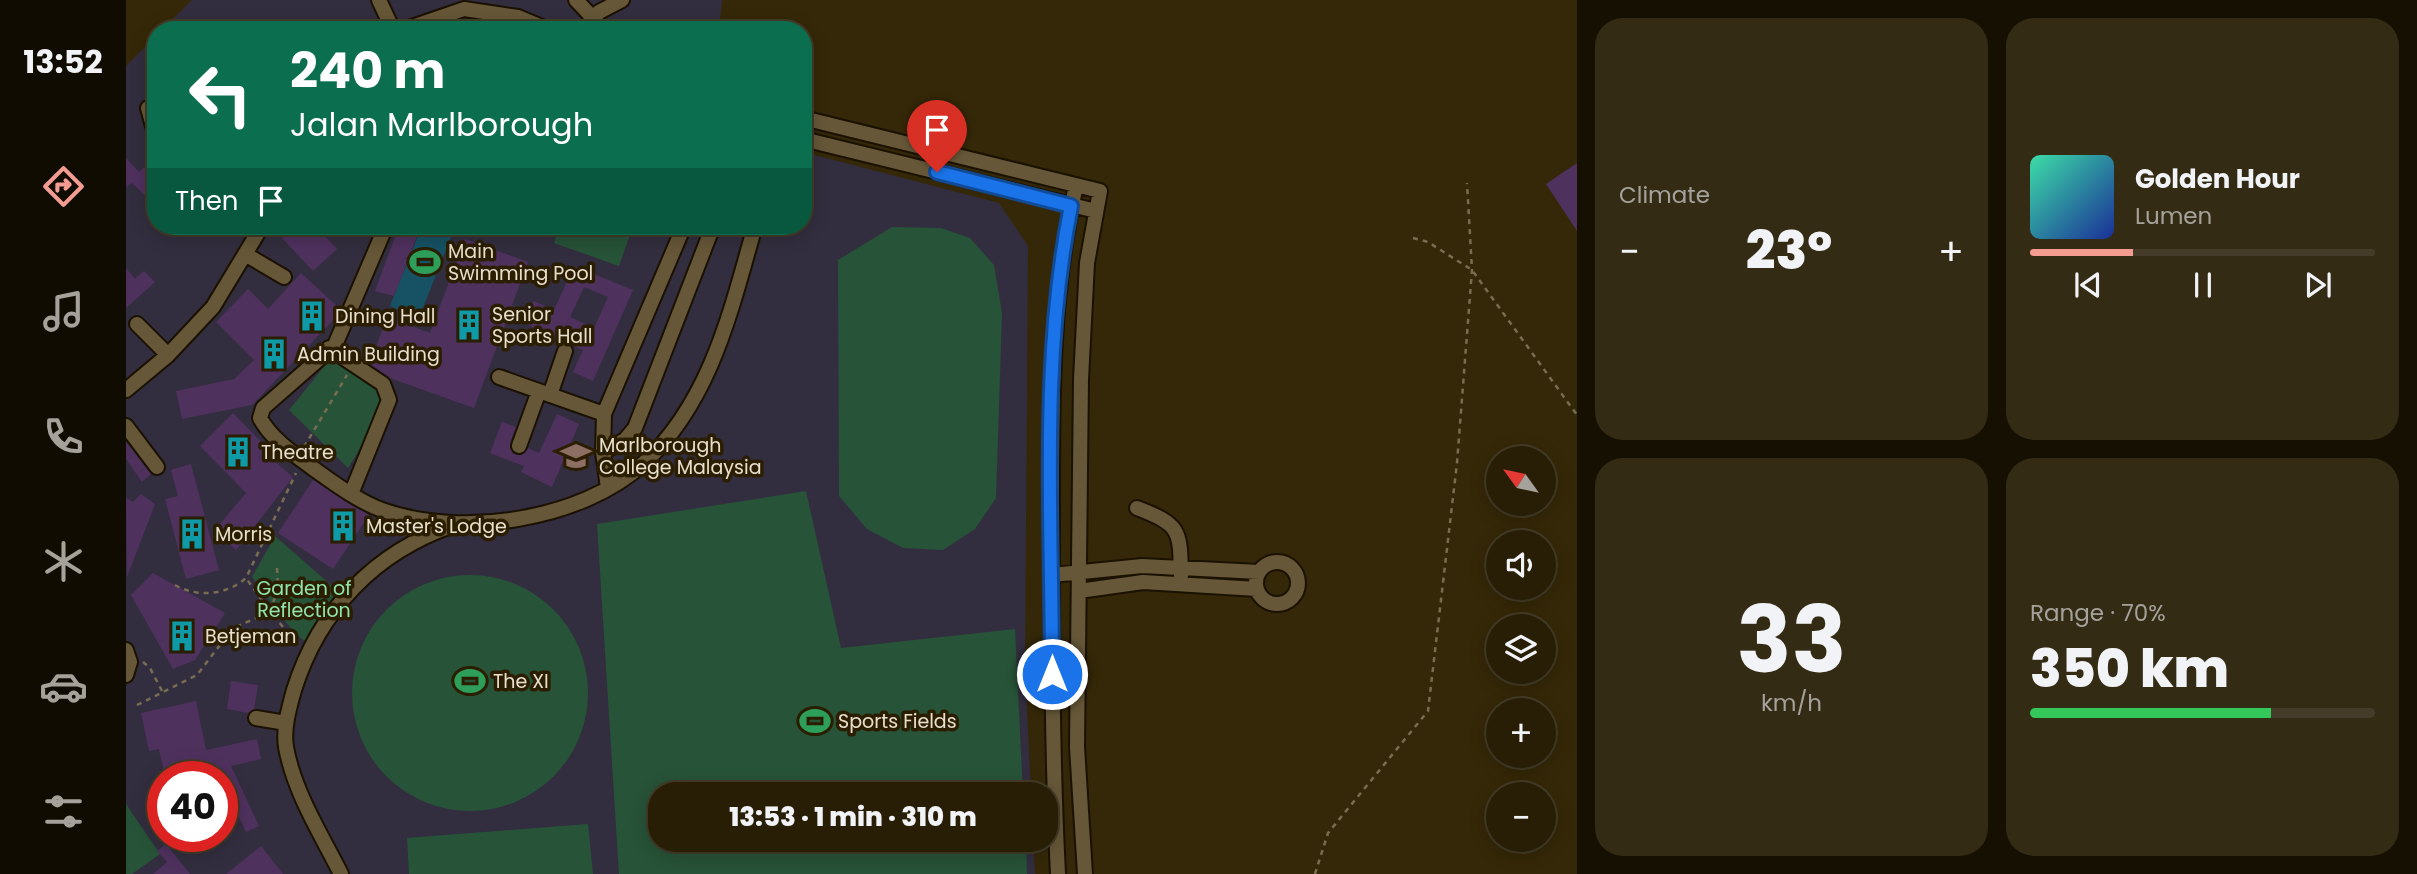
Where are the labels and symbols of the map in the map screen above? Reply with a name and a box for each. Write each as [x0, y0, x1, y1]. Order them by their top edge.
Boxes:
pin [907, 100, 967, 172]
place label: Main Swimming Pool [448, 238, 593, 287]
sports icon: Main Swimming Pool [408, 245, 442, 279]
building icon: Dining Hall [295, 299, 329, 333]
place label: Senior Sports Hall [492, 301, 593, 350]
place label: Dining Hall [335, 303, 435, 330]
building icon: Senior Sports Hall [452, 308, 486, 342]
building icon: Admin Building [257, 337, 291, 371]
place label: Admin Building [297, 341, 440, 368]
place label: Marlborough College Malaysia [599, 432, 762, 481]
building icon: Theatre [221, 435, 255, 469]
place label: Theatre [261, 439, 334, 466]
school or university icon: Marlborough College Malaysia [559, 439, 593, 473]
north arrow [1486, 446, 1556, 516]
building icon: Master's Lodge [326, 509, 360, 543]
place label: Master's Lodge [366, 513, 507, 540]
building icon: Morris [175, 517, 209, 551]
place label: Morris [215, 521, 272, 548]
park label: Garden of Reflection [257, 575, 351, 624]
building icon: Betjeman [165, 619, 199, 653]
place label: Betjeman [205, 623, 296, 650]
position arrow [1015, 637, 1089, 711]
sports icon: The XI [453, 664, 487, 698]
place label: The XI [493, 668, 549, 695]
sports icon: Sports Fields [798, 704, 832, 738]
place label: Sports Fields [838, 708, 957, 735]
speed limit sign: 40 [147, 761, 238, 852]

